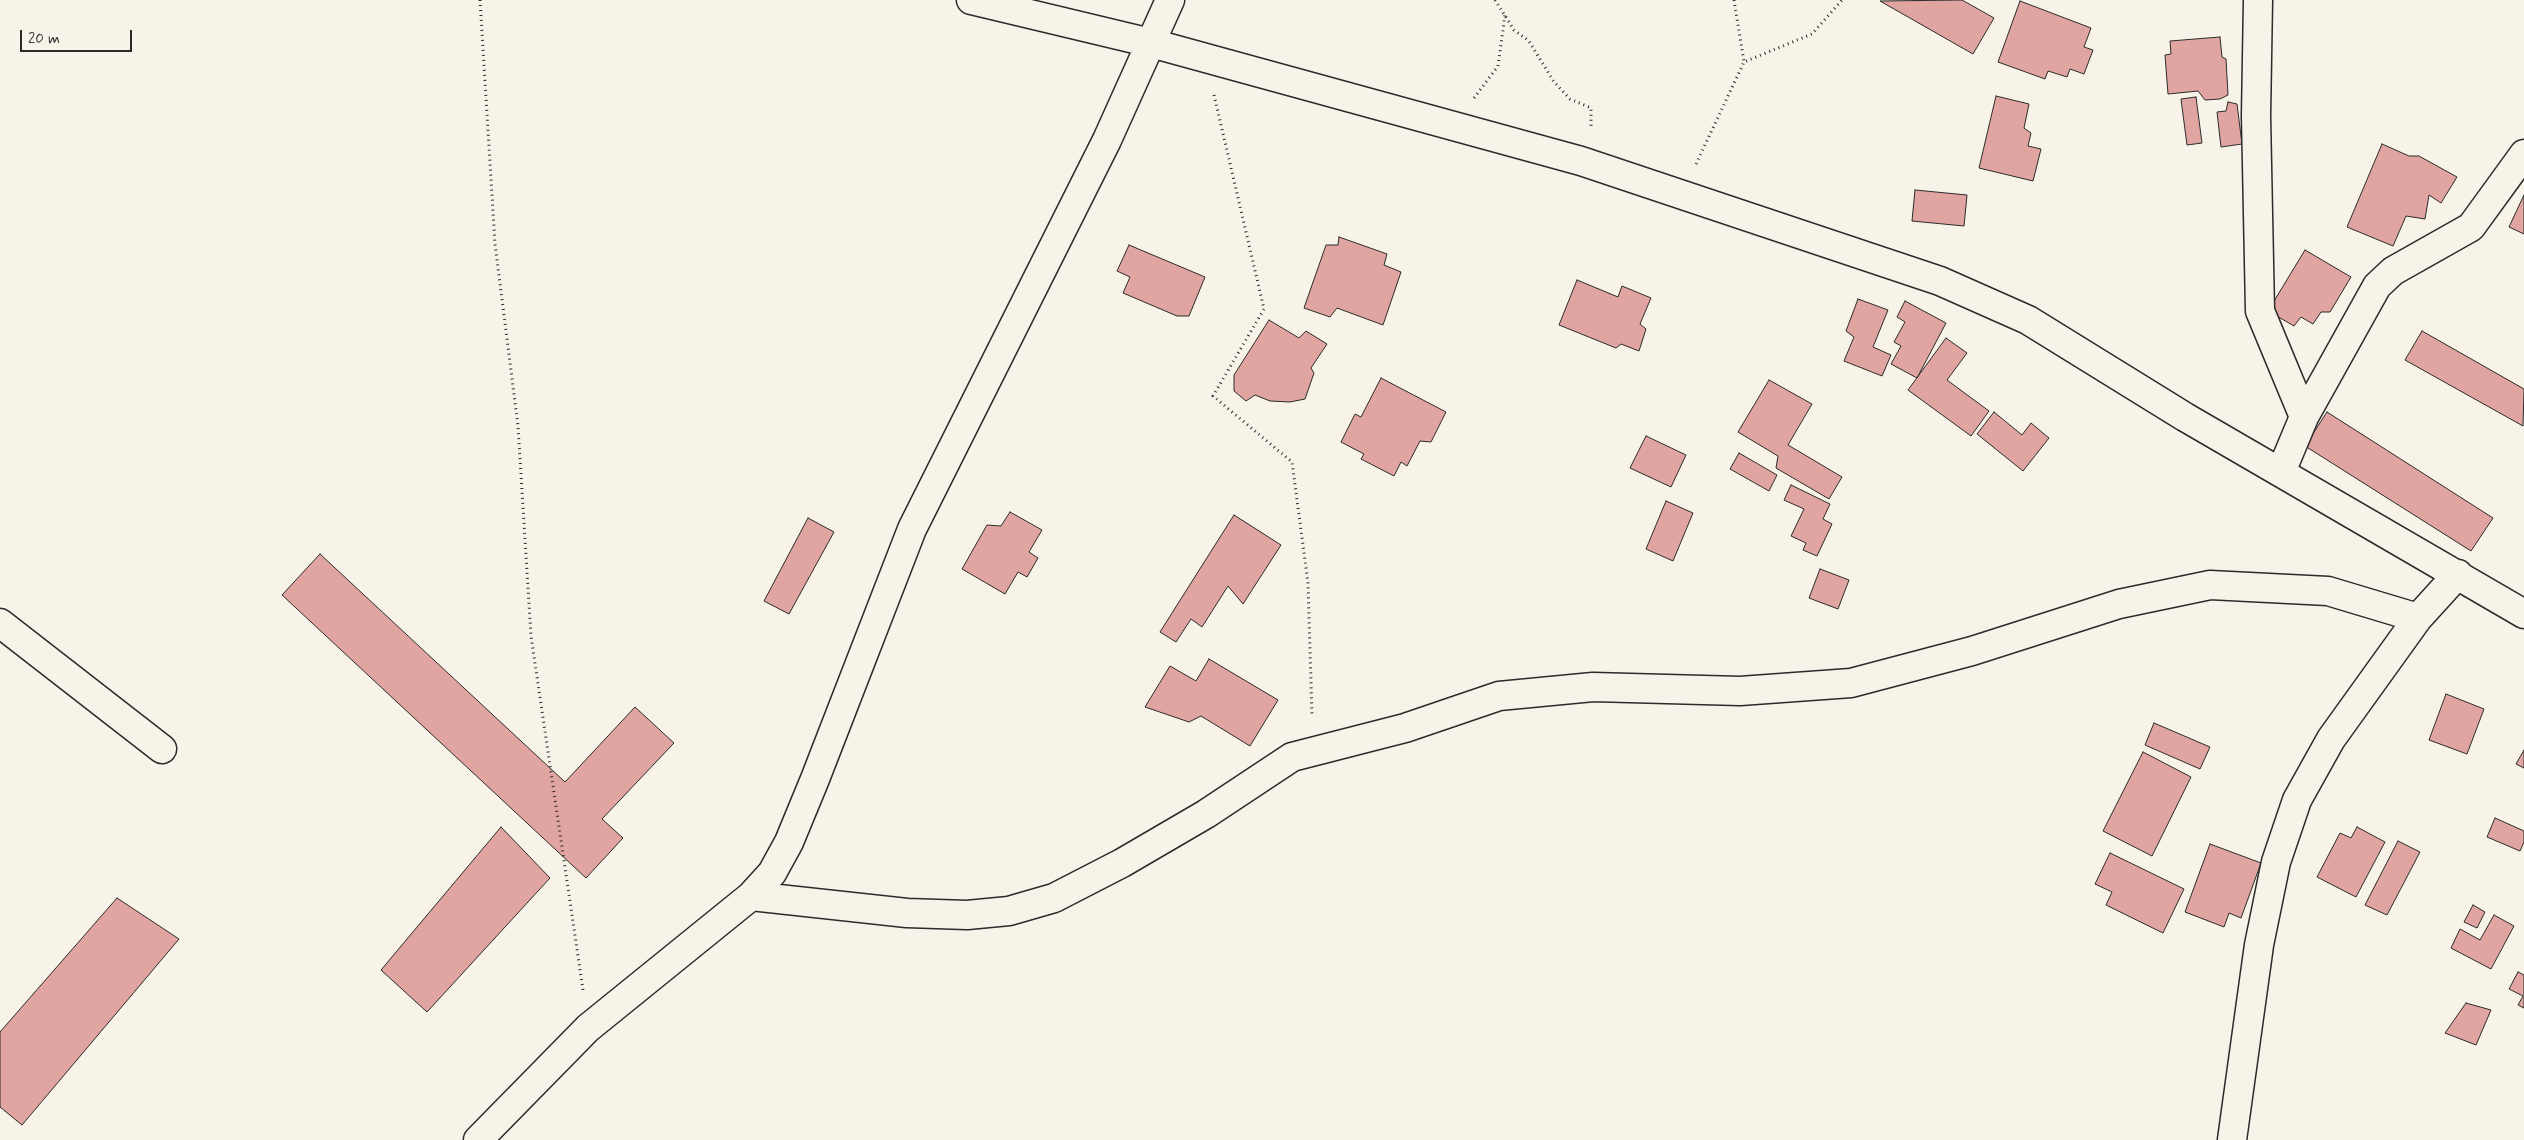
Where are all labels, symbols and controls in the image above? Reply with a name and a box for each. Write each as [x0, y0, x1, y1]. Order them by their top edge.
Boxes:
scale bar [22, 20, 135, 52]
text: 20 m [28, 29, 60, 49]

